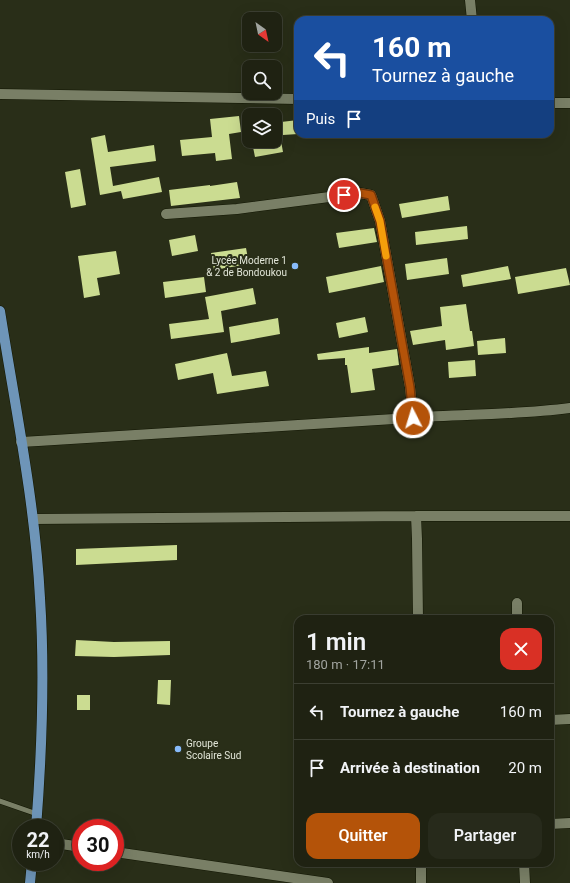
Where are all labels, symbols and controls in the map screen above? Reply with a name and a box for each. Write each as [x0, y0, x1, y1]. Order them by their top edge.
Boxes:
north arrow [242, 12, 282, 52]
map controls [242, 12, 282, 148]
text: 160 m [372, 31, 451, 64]
icon: left [306, 32, 358, 84]
button: search [242, 60, 282, 100]
text: Tournez à gauche [372, 65, 514, 86]
button: layers [242, 108, 282, 148]
icon: arrive [343, 108, 365, 130]
text: Puis [306, 110, 335, 128]
pin [327, 178, 361, 212]
icon: arrive [333, 184, 355, 206]
place label: Lycée Moderne 1 & 2 de Bondoukou [206, 255, 287, 278]
marker: Lycée Moderne 1 & 2 de Bondoukou [290, 261, 300, 271]
position arrow [392, 397, 434, 439]
text: 1 min [306, 628, 366, 656]
button: close [500, 628, 542, 670]
text: 180 m · 17:11 [306, 657, 385, 672]
icon: left [306, 701, 328, 723]
text: Tournez à gauche [340, 703, 459, 721]
text: 160 m [500, 703, 542, 721]
place label: Groupe Scolaire Sud [186, 738, 241, 761]
marker: Groupe Scolaire Sud [173, 744, 183, 754]
icon: arrive [306, 757, 328, 779]
text: Arrivée à destination [340, 759, 480, 777]
text: 20 m [508, 759, 542, 777]
button: Quitter [306, 813, 420, 859]
button: Partager [428, 813, 542, 859]
speed limit sign: 30 [72, 819, 124, 871]
text: 22 [27, 828, 49, 852]
text: km/h [26, 849, 50, 860]

